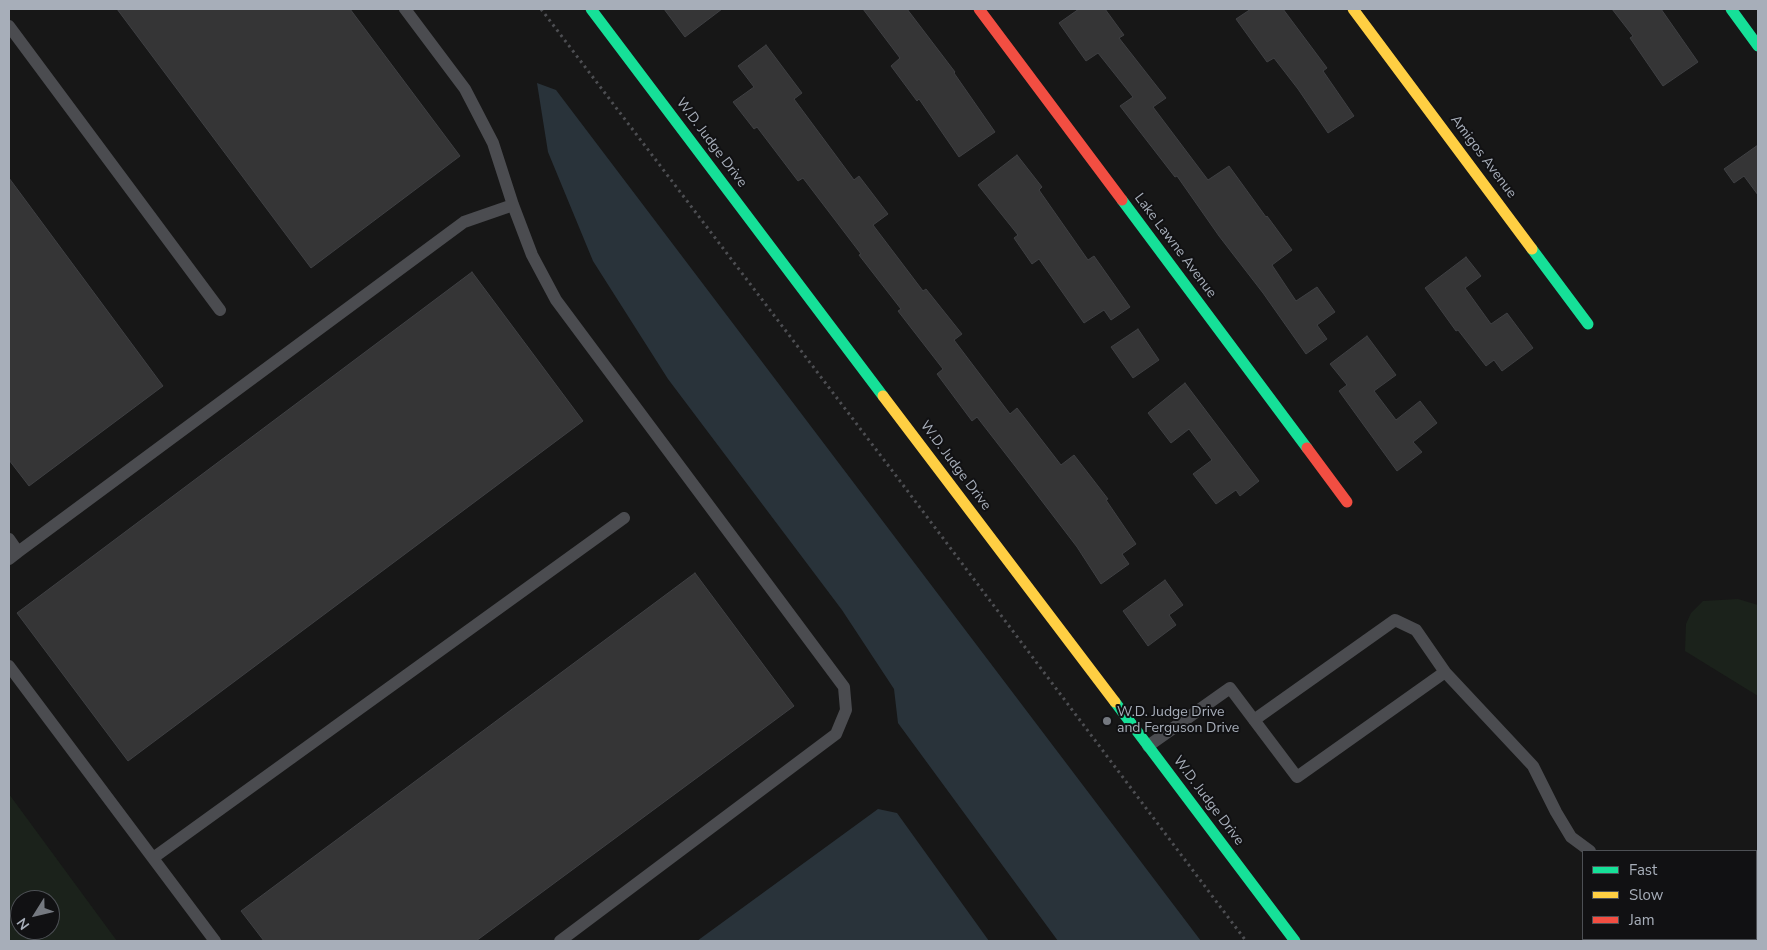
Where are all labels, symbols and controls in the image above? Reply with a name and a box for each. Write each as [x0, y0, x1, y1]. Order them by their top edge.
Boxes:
street label: W.D. Judge Drive [672, 95, 750, 191]
street label: Amigos Avenue [1446, 112, 1520, 202]
street label: Lake Lawne Avenue [1130, 191, 1220, 301]
street label: W.D. Judge Drive [916, 418, 994, 514]
place label: W.D. Judge Drive and Ferguson Drive [1117, 705, 1239, 738]
marker: W.D. Judge Drive and Ferguson Drive [1101, 715, 1113, 727]
street label: W.D. Judge Drive [1169, 753, 1247, 849]
legend [1582, 850, 1757, 940]
text: Fast [1629, 860, 1657, 880]
text: Slow [1629, 885, 1663, 905]
north arrow [10, 890, 60, 940]
text: Jam [1629, 910, 1655, 930]
text: N [13, 914, 34, 933]

